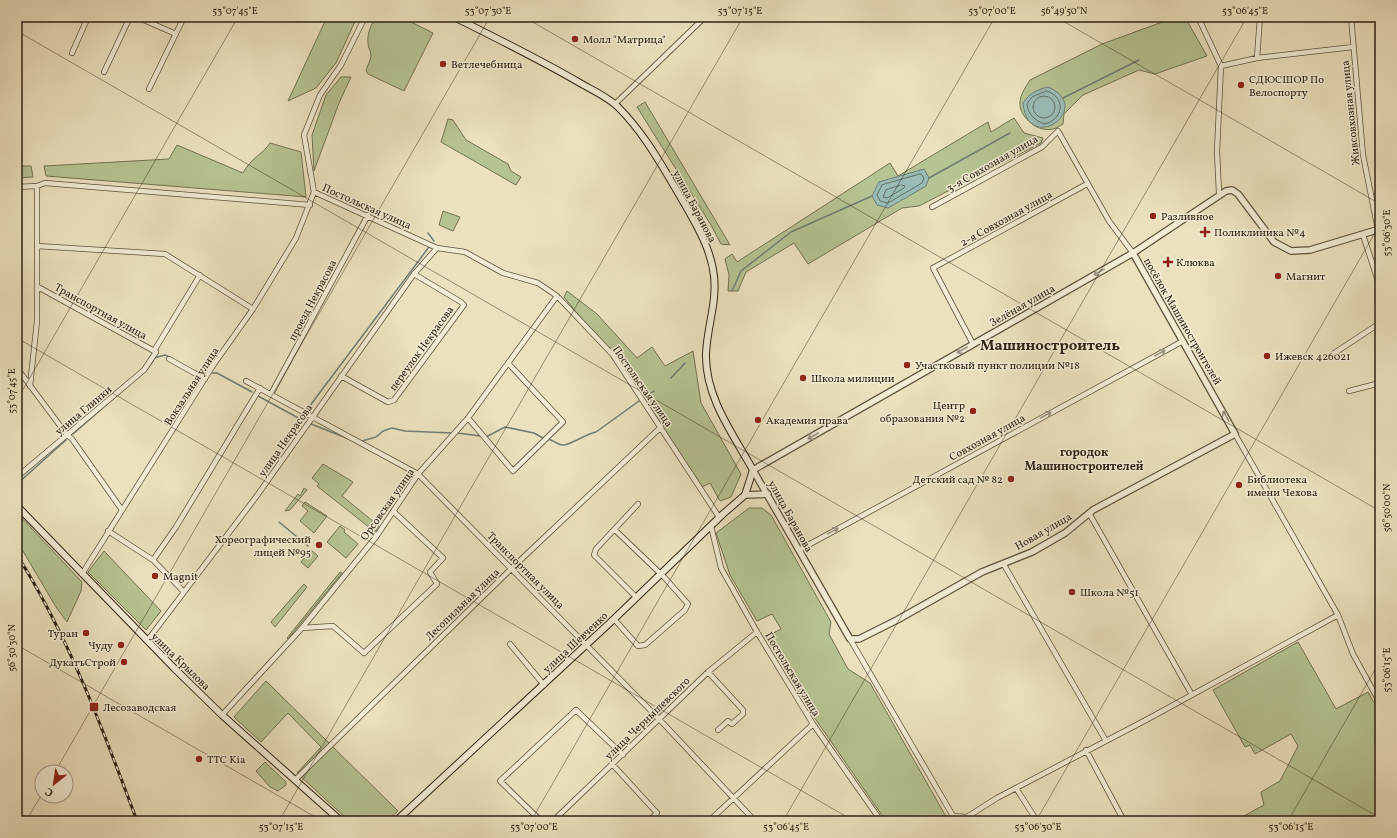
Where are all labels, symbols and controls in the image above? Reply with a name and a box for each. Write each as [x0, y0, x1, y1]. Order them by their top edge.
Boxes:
text: 53°07'45"E [212, 4, 258, 18]
text: 53°07'30"E [465, 4, 511, 18]
text: 53°07'15"E [718, 4, 762, 18]
text: 53°07'00"E [968, 4, 1016, 18]
text: 56°49'50"N [1041, 4, 1088, 18]
text: 53°06'45"E [1222, 4, 1268, 18]
place label: Молл "Матрица" [583, 33, 666, 48]
marker: Молл "Матрица" [570, 34, 580, 44]
place label: Ветлечебница [451, 58, 523, 73]
marker: Ветлечебница [438, 59, 448, 69]
street label: Живсовхозная улица [1338, 59, 1364, 166]
place label: СДЮСШОР По Велоспорту [1249, 73, 1324, 101]
marker: СДЮСШОР По Велоспорту [1236, 80, 1246, 90]
street label: 3-я Совхозная улица [944, 132, 1042, 197]
street label: улица Баранова [668, 168, 719, 246]
street label: Постольская улица [319, 181, 414, 234]
street label: 2-я Совхозная улица [958, 187, 1056, 251]
place label: Разливное [1161, 210, 1214, 225]
text: 53°06'30"E [1380, 210, 1394, 256]
marker: Разливное [1148, 211, 1158, 221]
marker: Поликлиника №4 [1199, 226, 1211, 238]
place label: Поликлиника №4 [1214, 226, 1306, 241]
street label: посёлок Машиностроителей [1139, 255, 1224, 388]
place label: Клюква [1176, 256, 1215, 271]
street label: проезд Некрасова [286, 257, 341, 344]
marker: Клюква [1163, 257, 1173, 267]
one-way arrow [1093, 268, 1105, 276]
place label: Магнит [1286, 270, 1326, 285]
marker: Магнит [1273, 271, 1283, 281]
street label: Транспортная улица [51, 281, 150, 344]
street label: Зелёная улица [987, 281, 1059, 331]
street label: переулок Некрасова [386, 303, 458, 394]
district label: Машиностроитель [980, 336, 1120, 357]
street label: Постольская улица [608, 343, 676, 431]
street label: Вокзальная улица [161, 344, 223, 429]
one-way arrow [956, 347, 968, 355]
one-way arrow [1154, 349, 1166, 357]
place label: Ижевск 426021 [1275, 350, 1350, 365]
marker: Ижевск 426021 [1262, 351, 1272, 361]
place label: Участковый пункт полиции №18 [915, 359, 1080, 374]
marker: Участковый пункт полиции №18 [902, 360, 912, 370]
text: 53°07'45"E [5, 368, 19, 414]
place label: Школа милиции [811, 372, 895, 387]
marker: Школа милиции [798, 373, 808, 383]
street label: улица Глинки [52, 383, 116, 439]
place label: Центр образования №2 [880, 399, 965, 427]
street label: улица Некрасова [255, 401, 317, 480]
marker: Центр образования №2 [968, 406, 978, 416]
one-way arrow [1221, 410, 1229, 422]
street label: Совхозная улица [947, 411, 1029, 465]
one-way arrow [1040, 411, 1052, 419]
place label: Академия права [766, 414, 848, 429]
marker: Академия права [753, 415, 763, 425]
one-way arrow [807, 432, 819, 440]
district label: городок Машиностроителей [1024, 445, 1144, 475]
street label: Орсовская улица [358, 465, 419, 544]
place label: Детский сад № 82 [913, 473, 1003, 488]
place label: Библиотека имени Чехова [1247, 473, 1318, 501]
marker: Детский сад № 82 [1006, 474, 1016, 484]
street label: улица Баранова [764, 478, 816, 556]
marker: Библиотека имени Чехова [1234, 480, 1244, 490]
text: 56°50'00"N [1380, 483, 1394, 532]
street label: Новая улица [1013, 510, 1075, 555]
one-way arrow [827, 527, 839, 534]
street label: Транспортная улица [483, 529, 567, 613]
place label: Хореографический лицей №95 [215, 533, 311, 561]
marker: Хореографический лицей №95 [314, 540, 324, 550]
street label: Лесопильная улица [422, 565, 504, 645]
place label: Magnit [163, 570, 198, 585]
marker: Magnit [150, 571, 160, 581]
place label: Школа №51 [1080, 586, 1139, 601]
marker: Школа №51 [1067, 587, 1077, 597]
street label: улица Шевченко [540, 609, 612, 677]
text: 56°50'30"N [5, 624, 19, 672]
place label: Туран [48, 627, 78, 642]
marker: Туран [81, 628, 91, 638]
street label: улица Крылова [147, 630, 213, 695]
street label: Постольская улица [761, 630, 823, 720]
place label: Чуду [88, 639, 113, 654]
marker: Чуду [116, 640, 126, 650]
text: 53°06'15"E [1380, 648, 1394, 692]
place label: ДукатъСтрой [49, 656, 116, 671]
marker: ДукатъСтрой [119, 657, 129, 667]
street label: улица Чернышевского [602, 674, 694, 764]
marker: Лесозаводская [88, 701, 100, 713]
place label: Лесозаводская [103, 701, 177, 716]
place label: ТТС Kia [207, 753, 246, 768]
marker: ТТС Kia [194, 754, 204, 764]
north arrow [34, 764, 74, 804]
text: С [43, 783, 57, 800]
text: 53°07'15"E [259, 820, 303, 834]
text: 53°07'00"E [510, 820, 558, 834]
text: 53°06'45"E [763, 820, 809, 834]
text: 53°06'30"E [1015, 820, 1061, 834]
text: 53°06'15"E [1269, 820, 1313, 834]

